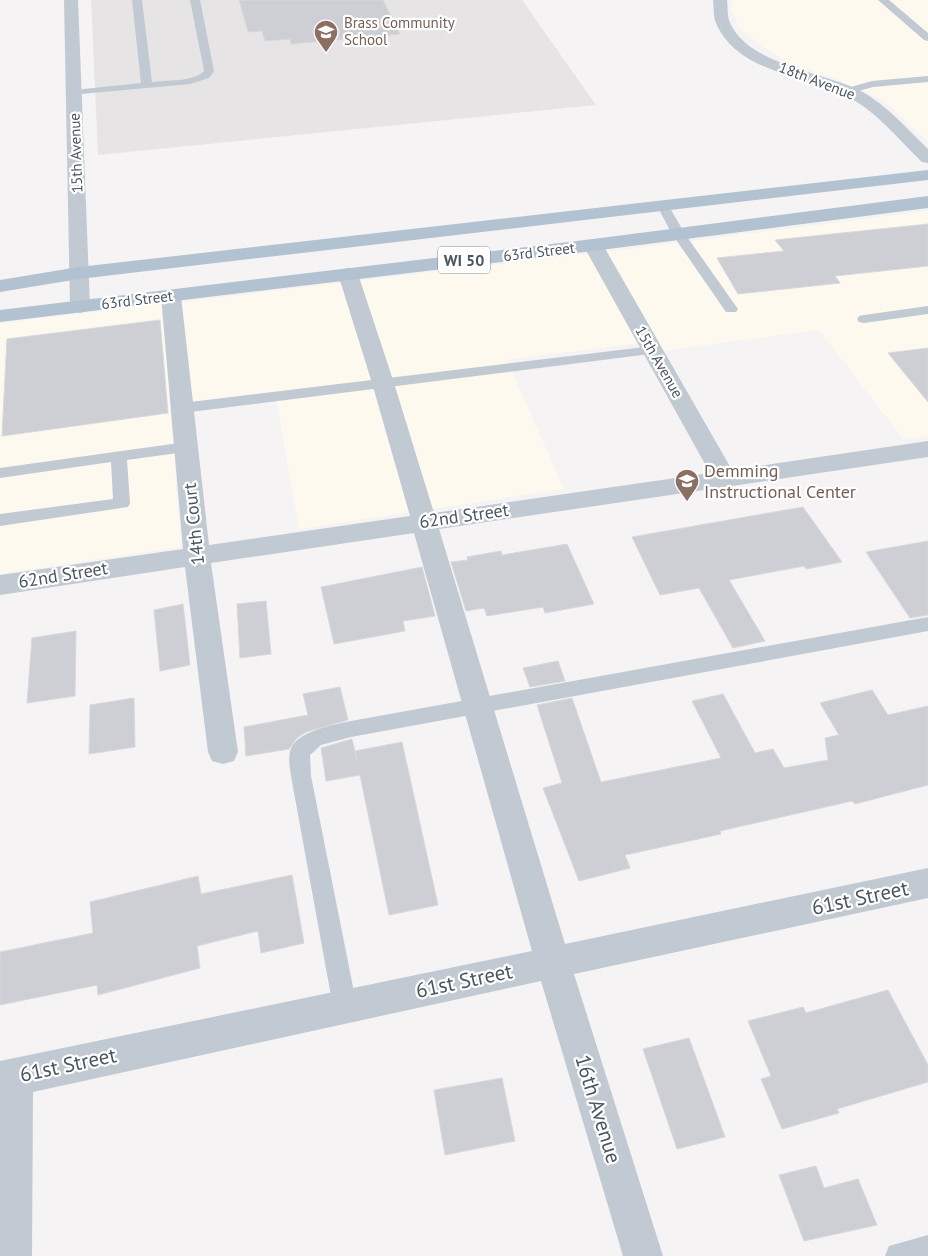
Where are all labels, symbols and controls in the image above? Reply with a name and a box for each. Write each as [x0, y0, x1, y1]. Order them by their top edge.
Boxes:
place label: Brass Community School [344, 13, 455, 49]
school or university icon: Brass Community School [313, 19, 339, 53]
street label: 18th Avenue [776, 57, 858, 104]
street label: 15th Avenue [65, 113, 86, 193]
street label: 63rd Street [502, 238, 576, 265]
road number: WI 50 [438, 246, 490, 274]
street label: 63rd Street [100, 286, 174, 313]
street label: 15th Avenue [631, 322, 688, 401]
place label: Demming Instructional Center [704, 459, 856, 503]
school or university icon: Demming Instructional Center [674, 468, 700, 502]
street label: 14th Court [178, 482, 209, 566]
street label: 62nd Street [418, 498, 510, 533]
street label: 62nd Street [17, 556, 109, 593]
street label: 61st Street [809, 874, 911, 921]
street label: 61st Street [413, 957, 515, 1004]
street label: 61st Street [17, 1041, 119, 1088]
street label: 16th Avenue [569, 1051, 628, 1166]

